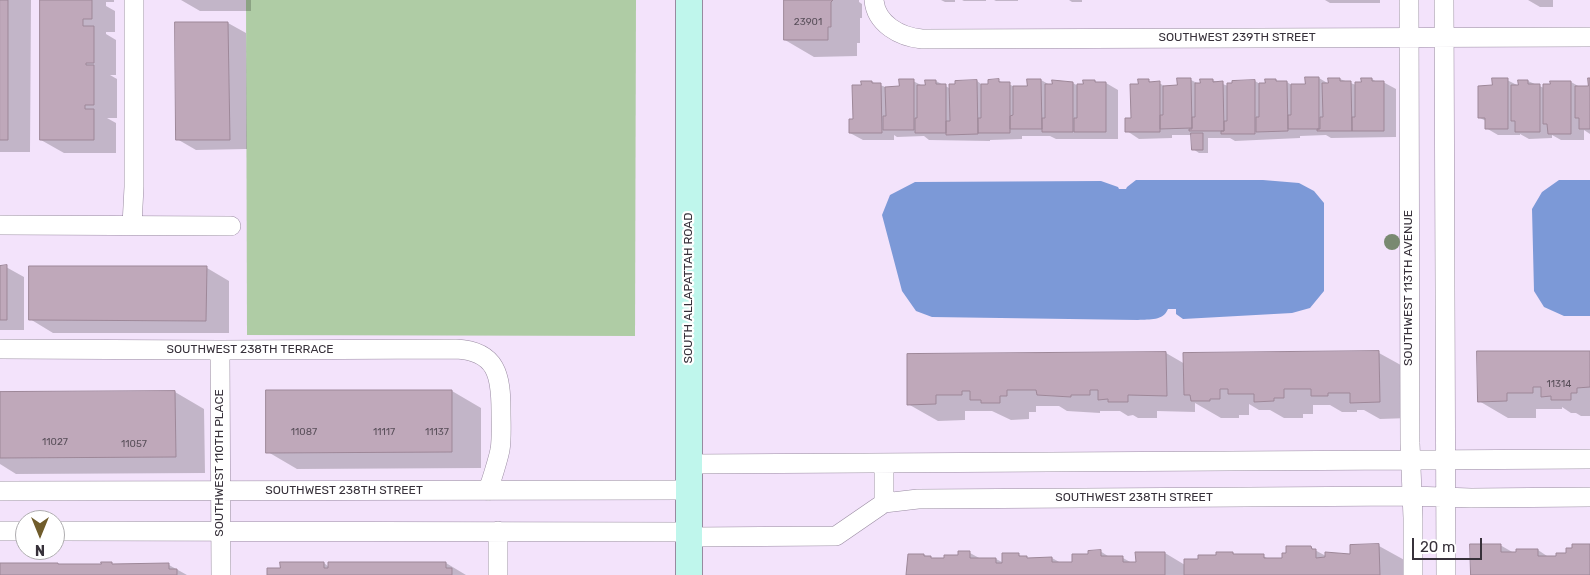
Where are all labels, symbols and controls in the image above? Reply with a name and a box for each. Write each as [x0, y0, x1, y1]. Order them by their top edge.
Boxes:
house number: 23901 [794, 16, 822, 28]
street label: SOUTHWEST 239TH STREET [1158, 31, 1316, 45]
street label: SOUTHWEST 113TH AVENUE [1402, 210, 1416, 366]
street label: SOUTH ALLAPATTAH ROAD [682, 212, 696, 364]
street label: SOUTHWEST 238TH TERRACE [166, 343, 334, 357]
house number: 11314 [1547, 378, 1571, 390]
street label: SOUTHWEST 110TH PLACE [213, 389, 227, 537]
house number: 11087 [291, 426, 317, 438]
house number: 11117 [373, 426, 395, 438]
house number: 11137 [425, 426, 449, 438]
house number: 11027 [42, 436, 68, 448]
house number: 11057 [121, 438, 147, 450]
street label: SOUTHWEST 238TH STREET [265, 484, 423, 498]
street label: SOUTHWEST 238TH STREET [1055, 491, 1213, 505]
north arrow [15, 510, 65, 560]
scale bar [1415, 528, 1485, 560]
text: 20 m [1420, 538, 1455, 556]
text: N [35, 541, 45, 558]

